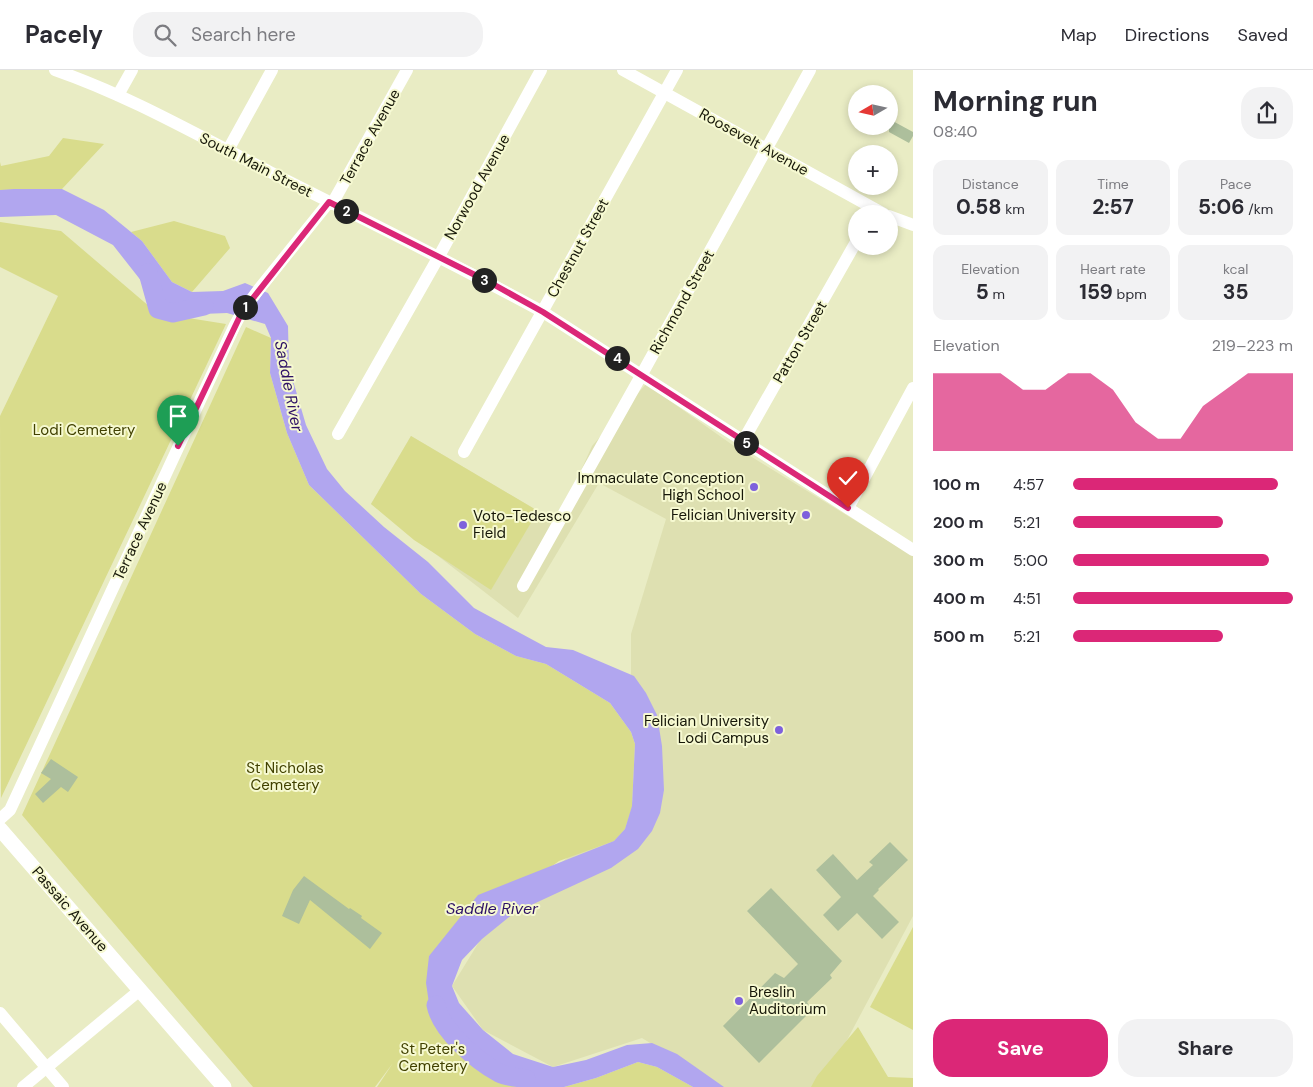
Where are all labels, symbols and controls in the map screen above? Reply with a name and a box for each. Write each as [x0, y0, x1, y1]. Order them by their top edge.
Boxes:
search box [133, 12, 483, 57]
text: Pacely [25, 19, 103, 50]
icon: search [151, 21, 179, 49]
text: Search here [191, 22, 296, 47]
text: Map [1061, 23, 1097, 47]
text: Directions [1125, 23, 1210, 47]
text: Saved [1238, 23, 1288, 47]
text: Morning run [933, 83, 1098, 120]
street label: Terrace Avenue [335, 85, 405, 189]
north arrow [848, 85, 898, 135]
map controls [848, 85, 898, 255]
button: share [1241, 87, 1293, 139]
street label: Roosevelt Avenue [696, 104, 812, 180]
text: 08:40 [933, 121, 978, 142]
street label: South Main Street [196, 128, 316, 202]
street label: Norwood Avenue [440, 130, 514, 244]
button: + [848, 145, 898, 195]
text: Distance [962, 175, 1019, 193]
text: Time [1097, 175, 1129, 193]
text: Pace [1220, 175, 1251, 193]
text: 0.58 [956, 193, 1001, 221]
text: 2:57 [1092, 193, 1134, 221]
text: 5:06 [1198, 193, 1245, 221]
street label: Chestnut Street [542, 195, 614, 301]
pin: 2 [334, 198, 358, 224]
text: km [1001, 200, 1025, 218]
text: /km [1245, 200, 1273, 218]
text: 2 [342, 202, 351, 220]
button: − [848, 205, 898, 255]
street label: Richmond Street [645, 246, 719, 358]
text: Elevation [961, 260, 1020, 278]
text: Heart rate [1080, 260, 1146, 278]
text: kcal [1223, 260, 1248, 278]
pin: 3 [472, 268, 496, 292]
text: 3 [480, 271, 489, 289]
text: 5 [976, 278, 989, 306]
text: 159 [1079, 278, 1113, 306]
text: 35 [1223, 278, 1249, 306]
text: m [989, 285, 1005, 303]
text: bpm [1113, 285, 1147, 303]
pin: 1 [232, 294, 258, 320]
street label: Patton Street [768, 297, 832, 387]
text: 1 [243, 298, 248, 316]
text: Elevation [933, 335, 1000, 356]
text: 219–223 m [1212, 335, 1293, 356]
water label: Saddle River [270, 339, 308, 434]
pin: 4 [604, 346, 630, 370]
text: 4 [613, 349, 622, 367]
pin [157, 395, 199, 446]
icon: arrive [164, 402, 192, 430]
park label: Lodi Cemetery [33, 420, 136, 440]
pin: 5 [734, 430, 758, 456]
text: 5 [742, 434, 751, 452]
pin [827, 457, 869, 508]
icon: check [834, 464, 862, 492]
place label: Immaculate Conception High School [578, 468, 744, 505]
text: 100 m [933, 474, 980, 495]
text: 4:57 [1013, 474, 1044, 495]
street label: Terrace Avenue [108, 478, 172, 584]
marker: Immaculate Conception High School [748, 481, 760, 493]
place label: Felician University [671, 505, 797, 525]
place label: Voto-Tedesco Field [473, 506, 571, 543]
marker: Felician University [800, 509, 812, 521]
text: 200 m [933, 512, 984, 533]
text: 5:21 [1013, 512, 1040, 533]
marker: Voto-Tedesco Field [457, 519, 469, 531]
text: 300 m [933, 550, 984, 571]
text: 5:00 [1013, 550, 1048, 571]
text: 400 m [933, 588, 985, 609]
text: 4:51 [1013, 588, 1041, 609]
text: 500 m [933, 626, 984, 647]
text: 5:21 [1013, 626, 1040, 647]
place label: Felician University Lodi Campus [644, 711, 770, 748]
marker: Felician University Lodi Campus [773, 724, 785, 736]
park label: St Nicholas Cemetery [246, 758, 324, 795]
street label: Passaic Avenue [27, 862, 113, 956]
water label: Saddle River [446, 898, 539, 919]
place label: Breslin Auditorium [749, 982, 826, 1019]
marker: Breslin Auditorium [733, 995, 745, 1007]
button: Save [933, 1019, 1108, 1077]
button: Share [1118, 1019, 1293, 1077]
park label: St Peter's Cemetery [399, 1039, 468, 1076]

